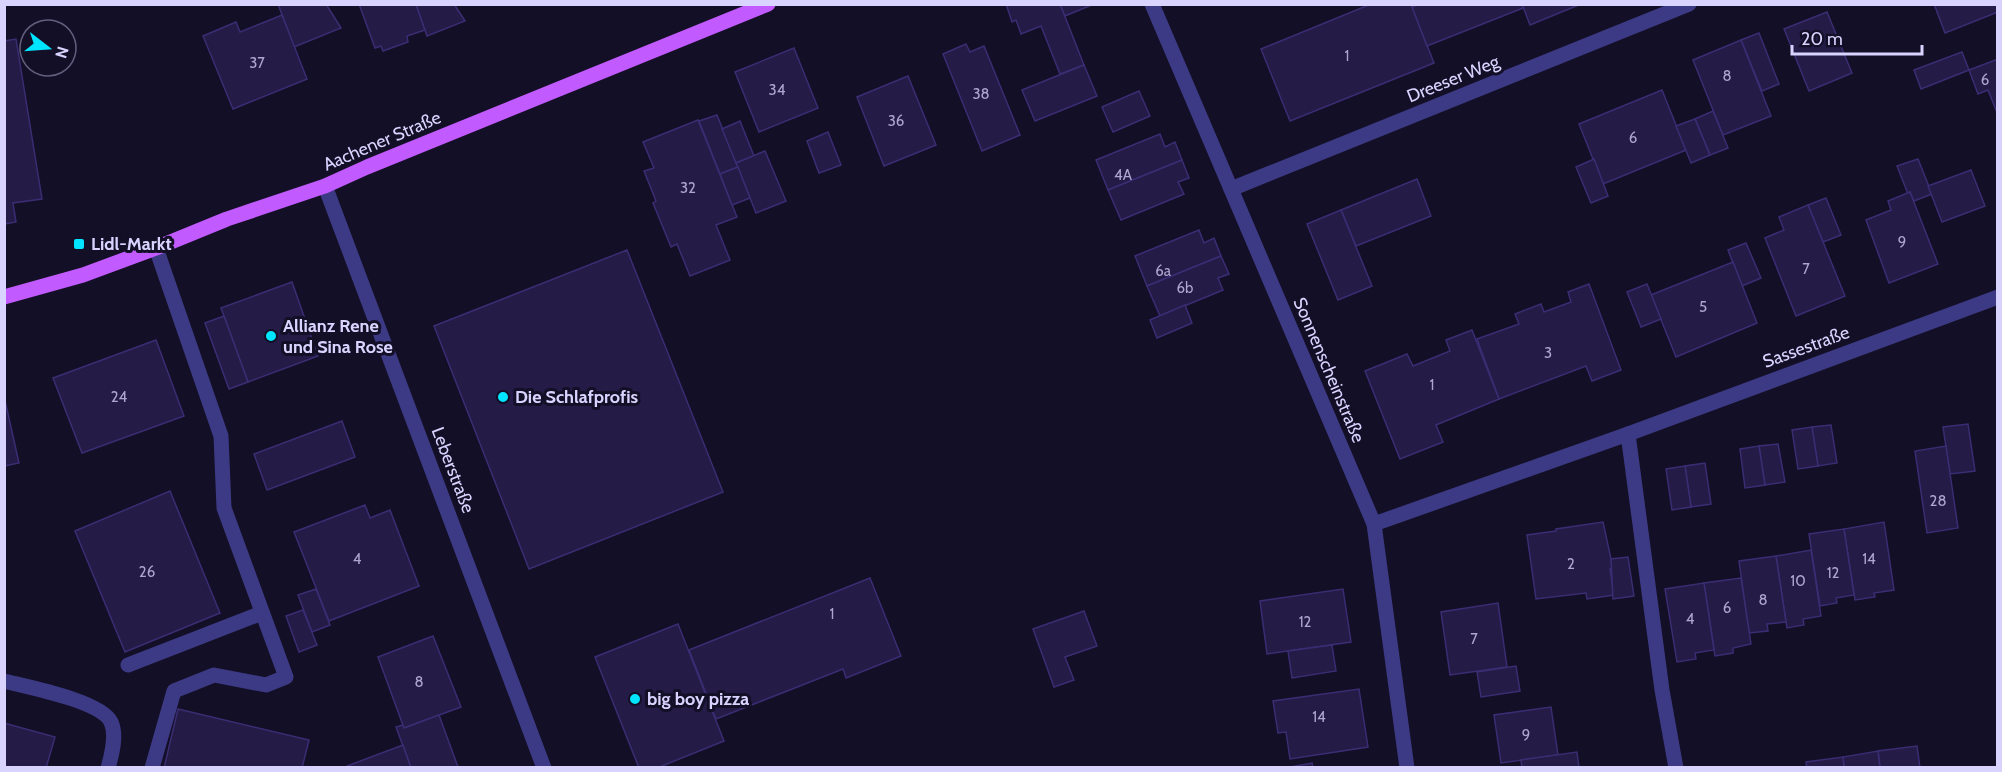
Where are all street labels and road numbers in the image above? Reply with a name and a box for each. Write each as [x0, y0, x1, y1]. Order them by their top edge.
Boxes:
street label: Dreeser Weg [1404, 50, 1503, 108]
street label: Aachener Straße [320, 106, 444, 176]
street label: Sonnenscheinstraße [1288, 294, 1370, 446]
street label: Sassestraße [1760, 321, 1852, 373]
street label: Leberstraße [427, 424, 479, 516]

